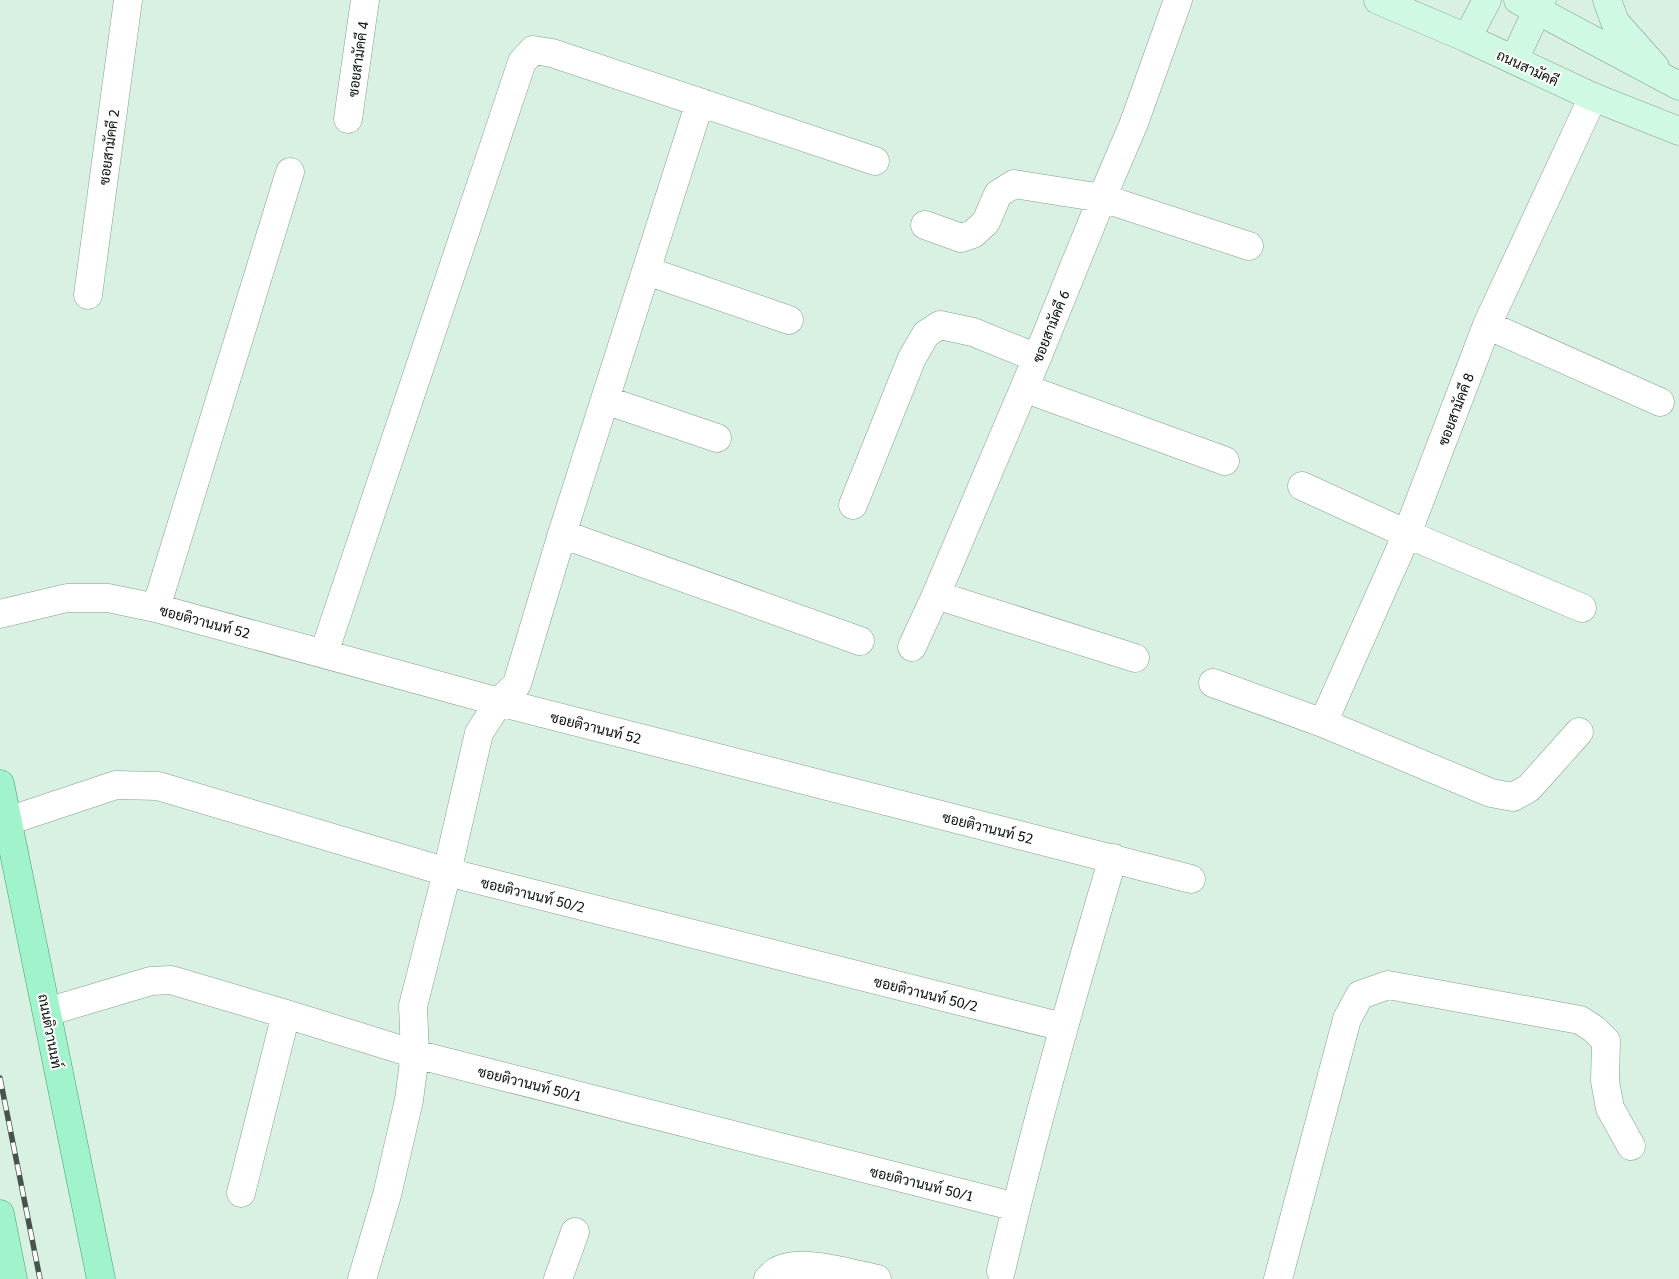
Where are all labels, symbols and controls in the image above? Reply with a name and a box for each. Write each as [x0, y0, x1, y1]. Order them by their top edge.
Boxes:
street label: ซอยสามัคคี 4 [343, 20, 371, 98]
street label: ถนนสามัคคี [1494, 45, 1562, 89]
street label: ซอยสามัคคี 2 [94, 108, 122, 186]
street label: ซอยสามัคคี 6 [1027, 287, 1073, 365]
street label: ซอยสามัคคี 8 [1433, 370, 1477, 448]
street label: ซอยติวานนท์ 52 [158, 600, 253, 642]
street label: ซอยติวานนท์ 52 [549, 707, 644, 747]
street label: ซอยติวานนท์ 52 [941, 807, 1036, 847]
street label: ซอยติวานนท์ 50/2 [479, 872, 587, 916]
street label: ซอยติวานนท์ 50/2 [872, 971, 980, 1015]
street label: ถนนติวานนท์ [35, 992, 67, 1070]
street label: ซอยติวานนท์ 50/1 [476, 1061, 584, 1105]
street label: ซอยติวานนท์ 50/1 [868, 1161, 976, 1205]

